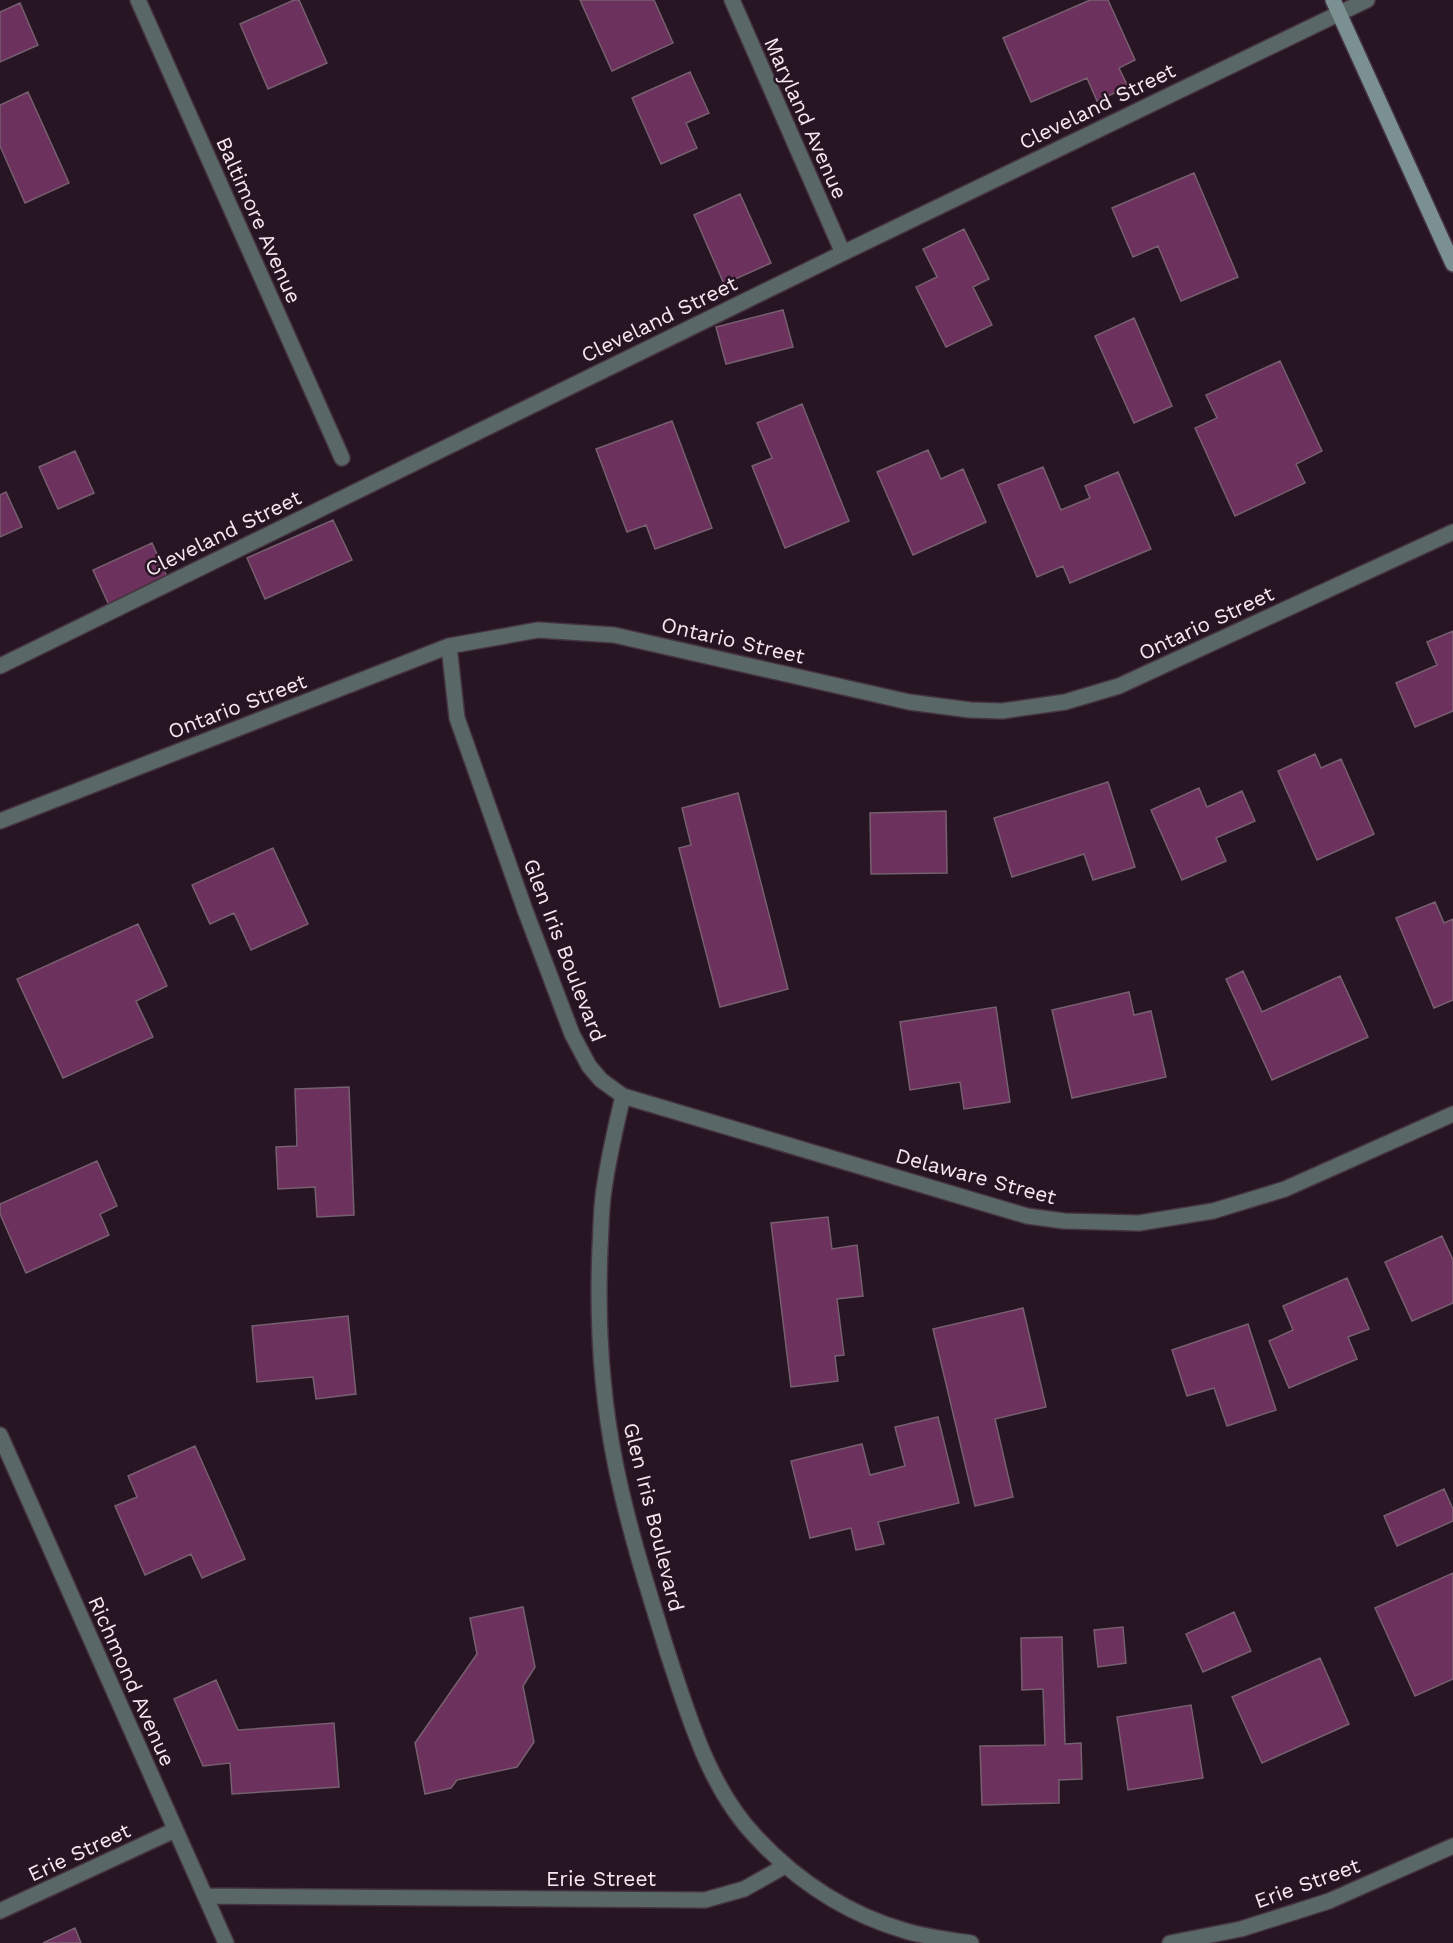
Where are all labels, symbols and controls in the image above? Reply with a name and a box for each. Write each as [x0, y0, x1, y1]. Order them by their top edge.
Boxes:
street label: Maryland Avenue [759, 33, 853, 203]
street label: Cleveland Street [1015, 57, 1179, 155]
street label: Baltimore Avenue [211, 133, 307, 307]
street label: Cleveland Street [577, 270, 741, 368]
street label: Cleveland Street [141, 484, 305, 582]
street label: Ontario Street [1134, 581, 1278, 665]
street label: Ontario Street [659, 611, 807, 669]
street label: Ontario Street [164, 668, 310, 744]
street label: Glen Iris Boulevard [519, 855, 611, 1045]
street label: Delaware Street [893, 1143, 1059, 1210]
street label: Glen Iris Boulevard [618, 1420, 690, 1614]
street label: Richmond Avenue [83, 1592, 181, 1770]
street label: Erie Street [24, 1817, 134, 1887]
street label: Erie Street [1251, 1852, 1363, 1914]
street label: Erie Street [546, 1866, 656, 1891]

